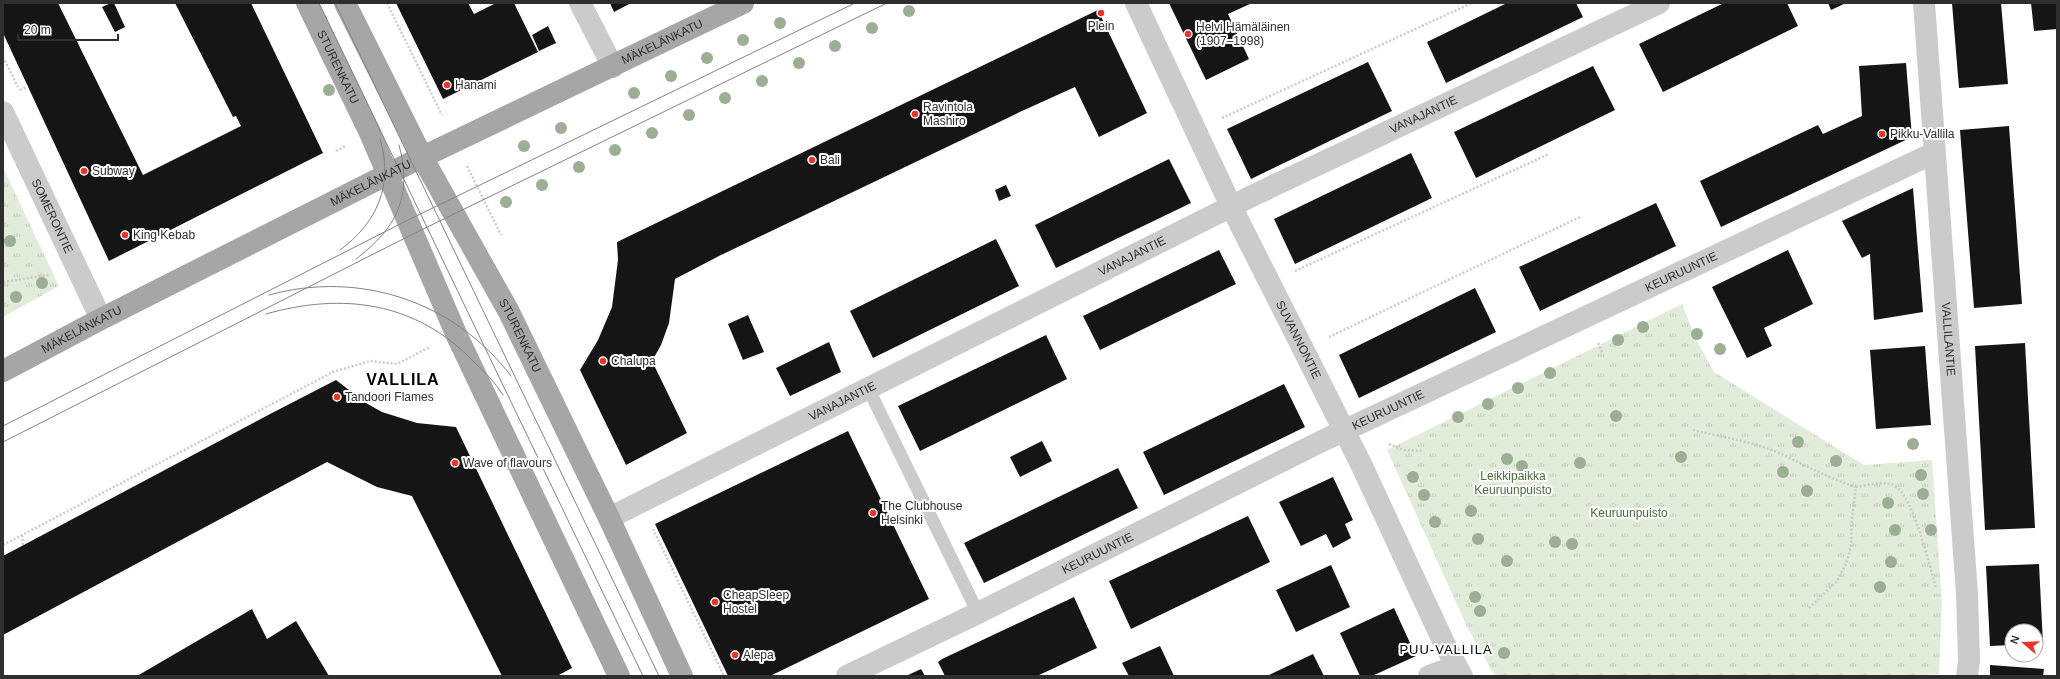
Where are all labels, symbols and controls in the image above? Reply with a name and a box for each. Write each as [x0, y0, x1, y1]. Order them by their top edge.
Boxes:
marker: Plein [1096, 8, 1106, 18]
scale bar [18, 16, 118, 42]
street label: MÄKELÄNKATU [619, 16, 705, 67]
place label: Plein [1088, 19, 1114, 33]
place label: Helvi Hämäläinen (1907–1998) [1196, 20, 1290, 48]
text: 20 m [24, 23, 51, 37]
street label: STURENKATU [314, 28, 362, 106]
marker: Helvi Hämäläinen (1907–1998) [1183, 29, 1193, 39]
place label: Hanami [455, 78, 496, 92]
marker: Hanami [442, 80, 452, 90]
street label: VANAJANTIE [1387, 93, 1460, 137]
place label: Ravintola Mashiro [923, 100, 973, 128]
marker: Ravintola Mashiro [910, 109, 920, 119]
place label: Pikku-Vallila [1890, 127, 1955, 141]
marker: Pikku-Vallila [1877, 129, 1887, 139]
place label: Bali [820, 153, 840, 167]
marker: Bali [807, 155, 817, 165]
street label: MÄKELÄNKATU [328, 157, 413, 209]
place label: Subway [92, 164, 135, 178]
marker: Subway [79, 166, 89, 176]
street label: SOMERONTIE [29, 176, 76, 255]
place label: King Kebab [133, 228, 195, 242]
marker: King Kebab [120, 230, 130, 240]
street label: VANAJANTIE [1096, 233, 1168, 279]
street label: KEURUUNTIE [1643, 249, 1720, 295]
street label: STURENKATU [496, 296, 544, 375]
street label: SUVANNONTIE [1273, 298, 1324, 381]
street label: VALLILANTIE [1939, 302, 1958, 376]
street label: MÄKELÄNKATU [39, 303, 124, 356]
place label: Chalupa [611, 354, 656, 368]
marker: Chalupa [598, 356, 608, 366]
district label: VALLILA [366, 371, 440, 388]
street label: VANAJANTIE [807, 378, 878, 424]
street label: KEURUUNTIE [1350, 387, 1426, 433]
place label: Tandoori Flames [345, 390, 434, 404]
marker: Tandoori Flames [332, 392, 342, 402]
place label: Wave of flavours [463, 456, 552, 470]
marker: Wave of flavours [450, 458, 460, 468]
park label: Leikkipaikka Keuruunpuisto [1474, 469, 1552, 497]
place label: The Clubhouse Helsinki [881, 499, 963, 527]
park label: Keuruunpuisto [1590, 506, 1668, 520]
marker: The Clubhouse Helsinki [868, 508, 878, 518]
street label: KEURUUNTIE [1059, 530, 1136, 577]
place label: CheapSleep Hostel [723, 588, 789, 616]
marker: CheapSleep Hostel [710, 597, 720, 607]
north arrow [2004, 623, 2044, 663]
text: N [2008, 634, 2022, 645]
district label: PUU-VALLILA [1399, 642, 1493, 657]
place label: Alepa [743, 648, 774, 662]
marker: Alepa [730, 650, 740, 660]

